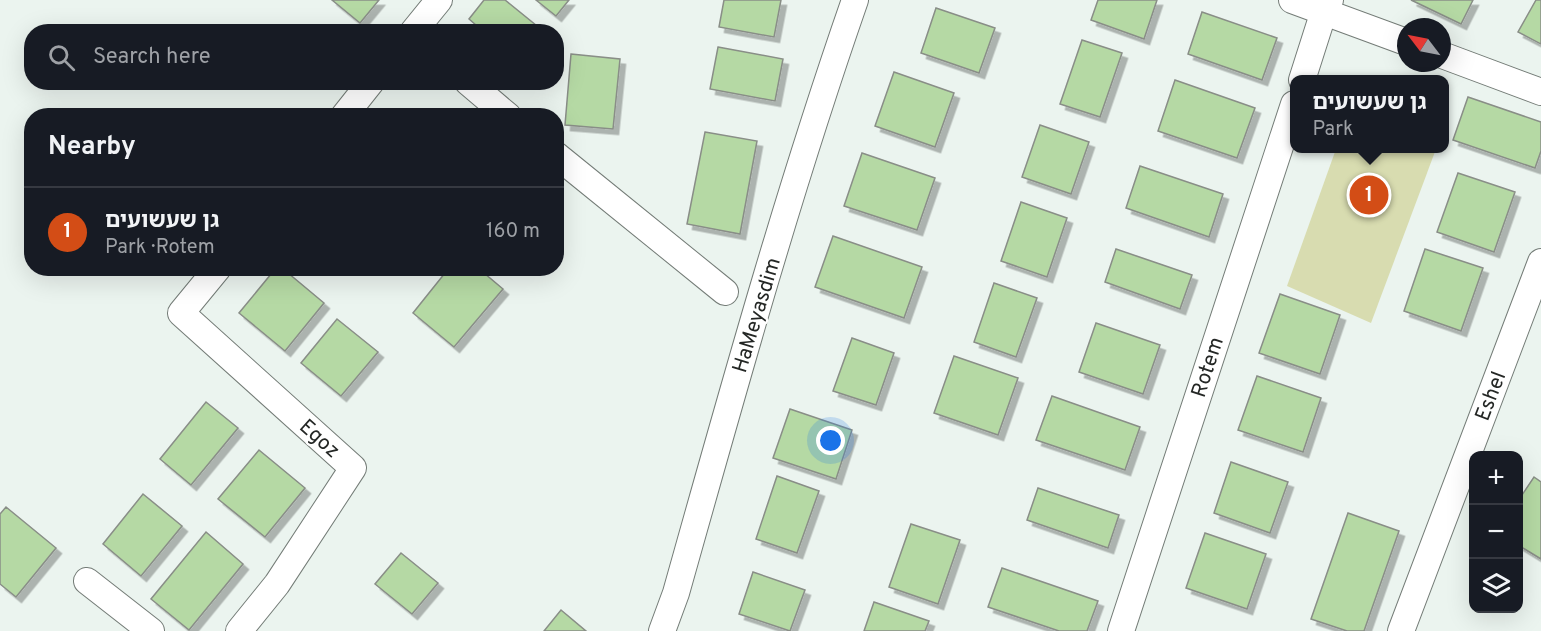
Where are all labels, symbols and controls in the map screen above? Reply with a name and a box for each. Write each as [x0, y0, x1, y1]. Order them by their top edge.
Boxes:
north arrow [1397, 18, 1451, 72]
search box [24, 24, 564, 90]
icon: search [45, 41, 78, 74]
text: Search here [93, 44, 211, 71]
popup [1290, 75, 1449, 153]
text: גן שעשועים [1312, 90, 1427, 117]
text: Park [1312, 117, 1354, 143]
text: Nearby [48, 131, 136, 164]
pin: 1 [1350, 172, 1388, 218]
text: גן שעשועים [105, 208, 219, 235]
text: 1 [64, 219, 72, 245]
text: 160 m [486, 219, 540, 245]
text: Park · Rotem [105, 235, 215, 261]
street label: HaMeyasdim [727, 254, 788, 376]
street label: Rotem [1186, 334, 1231, 401]
street label: Eshel [1470, 368, 1513, 425]
street label: Egoz [293, 414, 345, 464]
your location [816, 426, 845, 455]
map controls [1469, 451, 1523, 613]
button: + [1469, 451, 1523, 505]
button: − [1469, 505, 1523, 559]
button: layers [1469, 559, 1523, 613]

